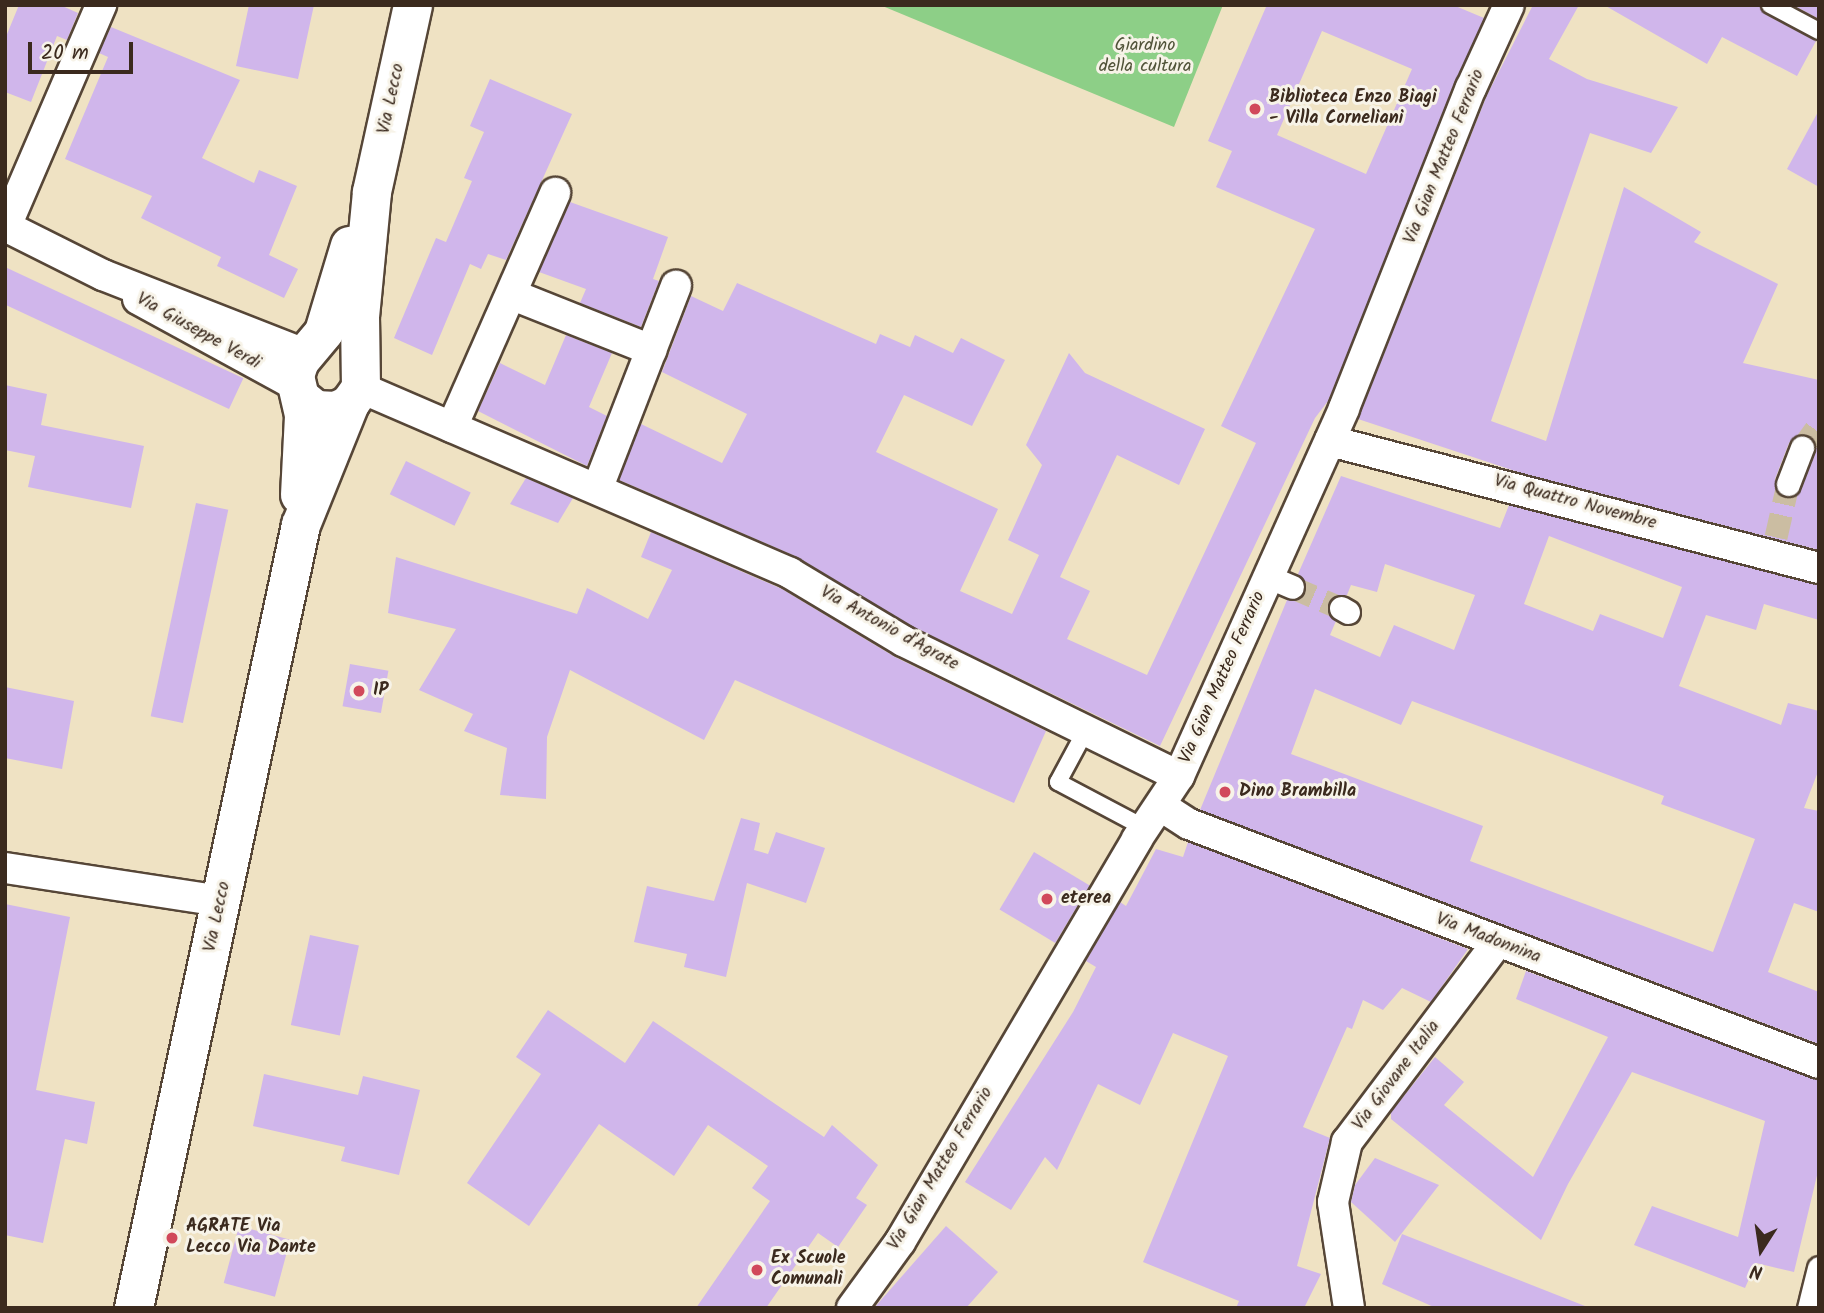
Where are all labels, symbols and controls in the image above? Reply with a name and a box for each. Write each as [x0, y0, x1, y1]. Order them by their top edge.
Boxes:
scale bar [32, 28, 136, 72]
park label: Giardino della cultura [1099, 36, 1191, 78]
text: 20 m [41, 37, 89, 70]
street label: Via Lecco [374, 62, 410, 136]
street label: Via Gian Matteo Ferrario [1400, 67, 1490, 247]
place label: Biblioteca Enzo Biagi - Villa Corneliani [1269, 88, 1437, 130]
marker: Biblioteca Enzo Biagi - Villa Corneliani [1247, 101, 1263, 117]
street label: Via Giuseppe Verdi [132, 289, 264, 375]
street label: Via Quattro Novembre [1491, 471, 1659, 535]
street label: Via Antonio d'Agrate [816, 582, 962, 676]
street label: Via Gian Matteo Ferrario [1175, 588, 1271, 768]
place label: IP [373, 680, 388, 702]
marker: IP [351, 683, 367, 699]
place label: Dino Brambilla [1239, 781, 1356, 803]
marker: Dino Brambilla [1217, 784, 1233, 800]
street label: Via Lecco [200, 880, 236, 954]
place label: eterea [1061, 888, 1111, 910]
marker: eterea [1039, 891, 1055, 907]
street label: Via Madonnina [1432, 909, 1544, 969]
street label: Via Giovane Italia [1349, 1017, 1445, 1135]
street label: Via Gian Matteo Ferrario [884, 1084, 998, 1254]
north arrow [1726, 1215, 1796, 1285]
place label: AGRATE Via Lecco Via Dante [186, 1217, 316, 1260]
marker: AGRATE Via Lecco Via Dante [164, 1230, 180, 1246]
place label: Ex Scuole Comunali [771, 1249, 846, 1292]
text: N [1748, 1255, 1766, 1286]
marker: Ex Scuole Comunali [749, 1262, 765, 1278]

